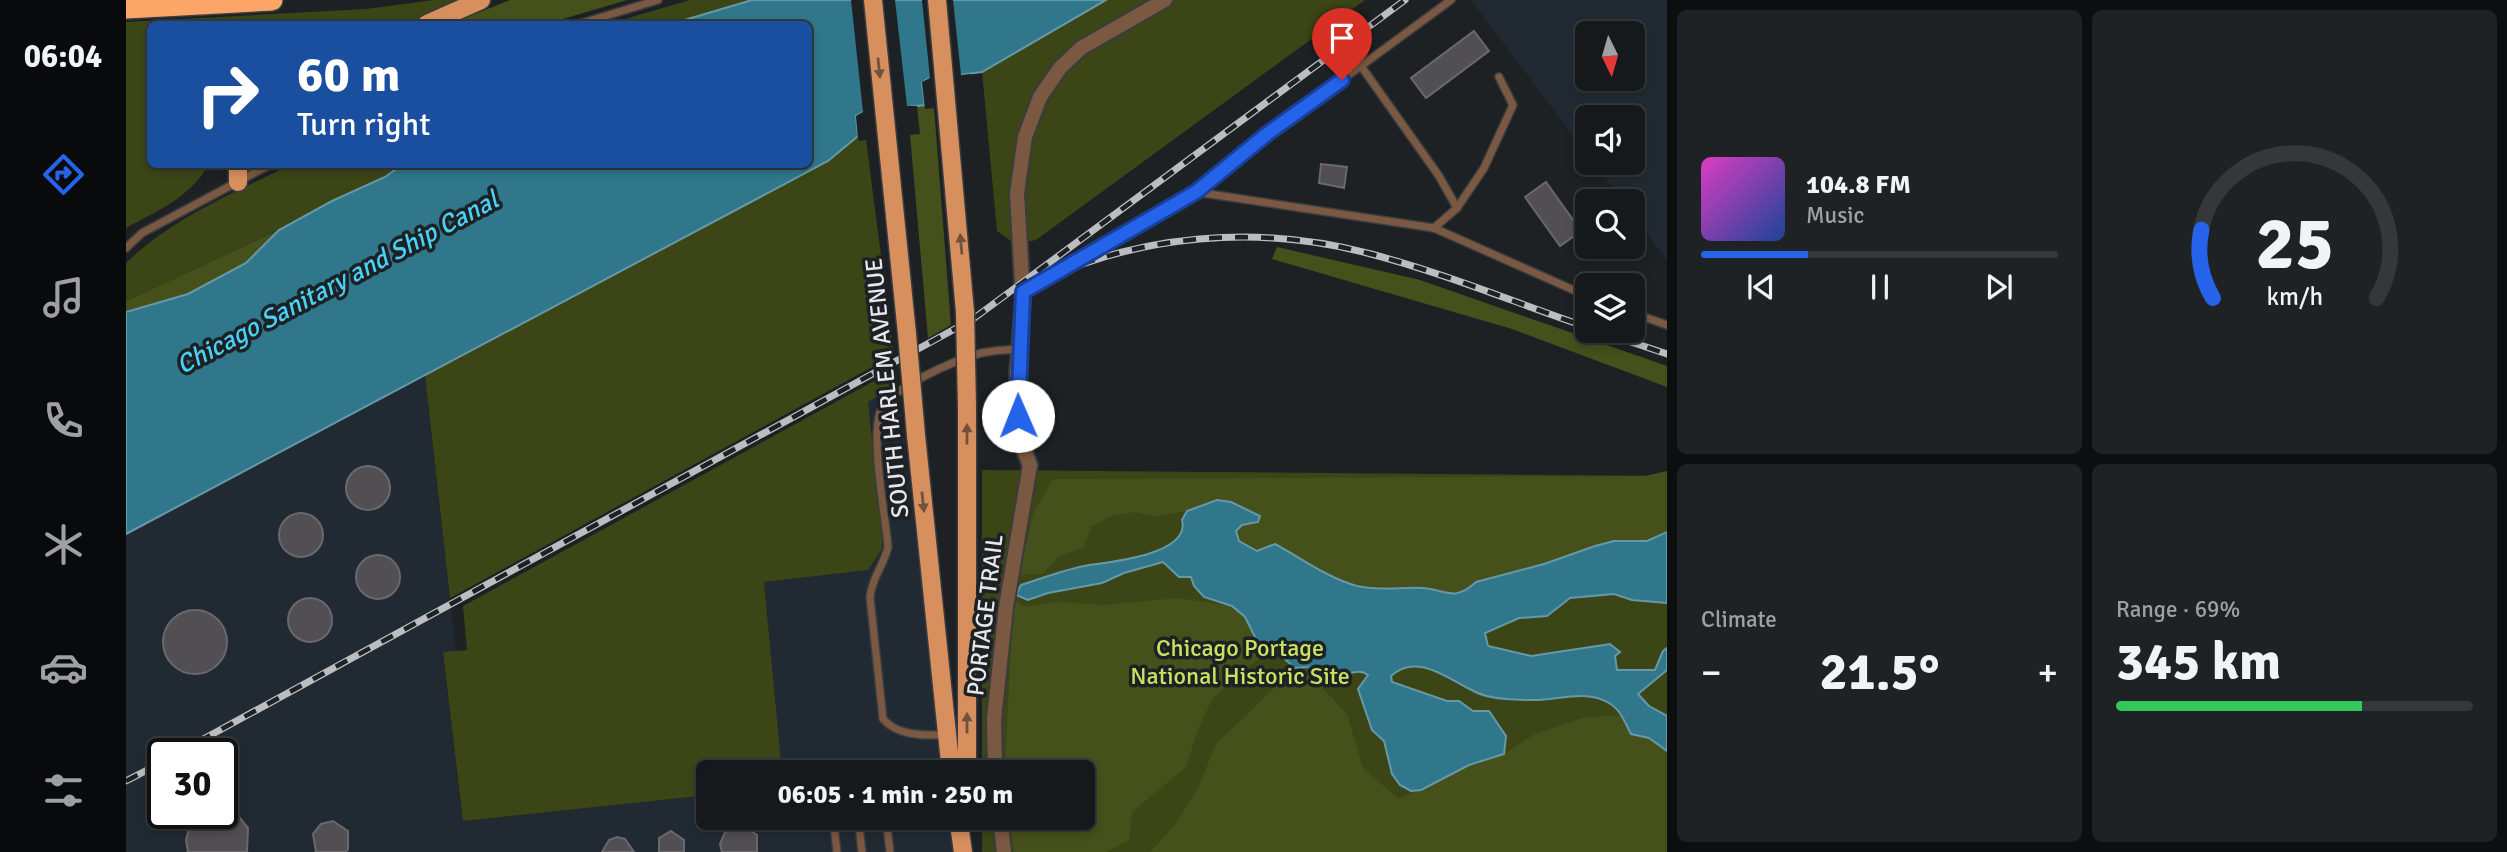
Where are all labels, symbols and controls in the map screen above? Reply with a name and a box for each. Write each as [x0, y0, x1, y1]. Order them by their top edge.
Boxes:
pin [1312, 8, 1372, 80]
icon: arrive [1323, 19, 1361, 57]
north arrow [1575, 21, 1645, 91]
map controls [1575, 21, 1645, 343]
text: 06:04 [24, 37, 102, 76]
text: 60 m [297, 45, 400, 105]
icon: right [182, 49, 273, 140]
one-way arrow [874, 57, 885, 79]
text: Turn right [297, 105, 430, 144]
button: sound [1575, 105, 1645, 175]
icon: directions [39, 150, 88, 199]
text: 104.8 FM [1806, 169, 1911, 201]
water label: Chicago Sanitary and Ship Canal [171, 183, 506, 382]
button: search [1575, 189, 1645, 259]
text: 25 [2255, 200, 2334, 289]
text: Music [1806, 201, 1864, 230]
one-way arrow [955, 232, 966, 254]
street label: SOUTH HARLEM AVENUE [858, 257, 916, 519]
icon: previous [1742, 268, 1780, 306]
icon: pause [1861, 268, 1899, 306]
icon: next [1980, 268, 2018, 306]
icon: music [39, 273, 88, 322]
button: layers [1575, 273, 1645, 343]
text: km/h [2266, 281, 2323, 312]
position arrow [981, 379, 1055, 453]
icon: phone [39, 396, 88, 445]
one-way arrow [961, 423, 973, 445]
one-way arrow [917, 492, 928, 514]
icon: climate [39, 520, 88, 569]
street label: PORTAGE TRAIL [960, 532, 1010, 698]
text: Range · 69% [2116, 595, 2240, 624]
text: Climate [1701, 605, 1777, 634]
text: 345 km [2116, 630, 2281, 694]
park label: Chicago Portage National Historic Site [1130, 633, 1350, 691]
text: 21.5° [1820, 640, 1939, 704]
icon: car [39, 643, 88, 692]
text: − [1701, 649, 1722, 696]
text: + [2037, 649, 2058, 696]
one-way arrow [961, 711, 973, 733]
speed limit sign: 30 [147, 738, 238, 829]
icon: filters [39, 766, 88, 815]
text: 06:05 · 1 min · 250 m [778, 779, 1013, 811]

